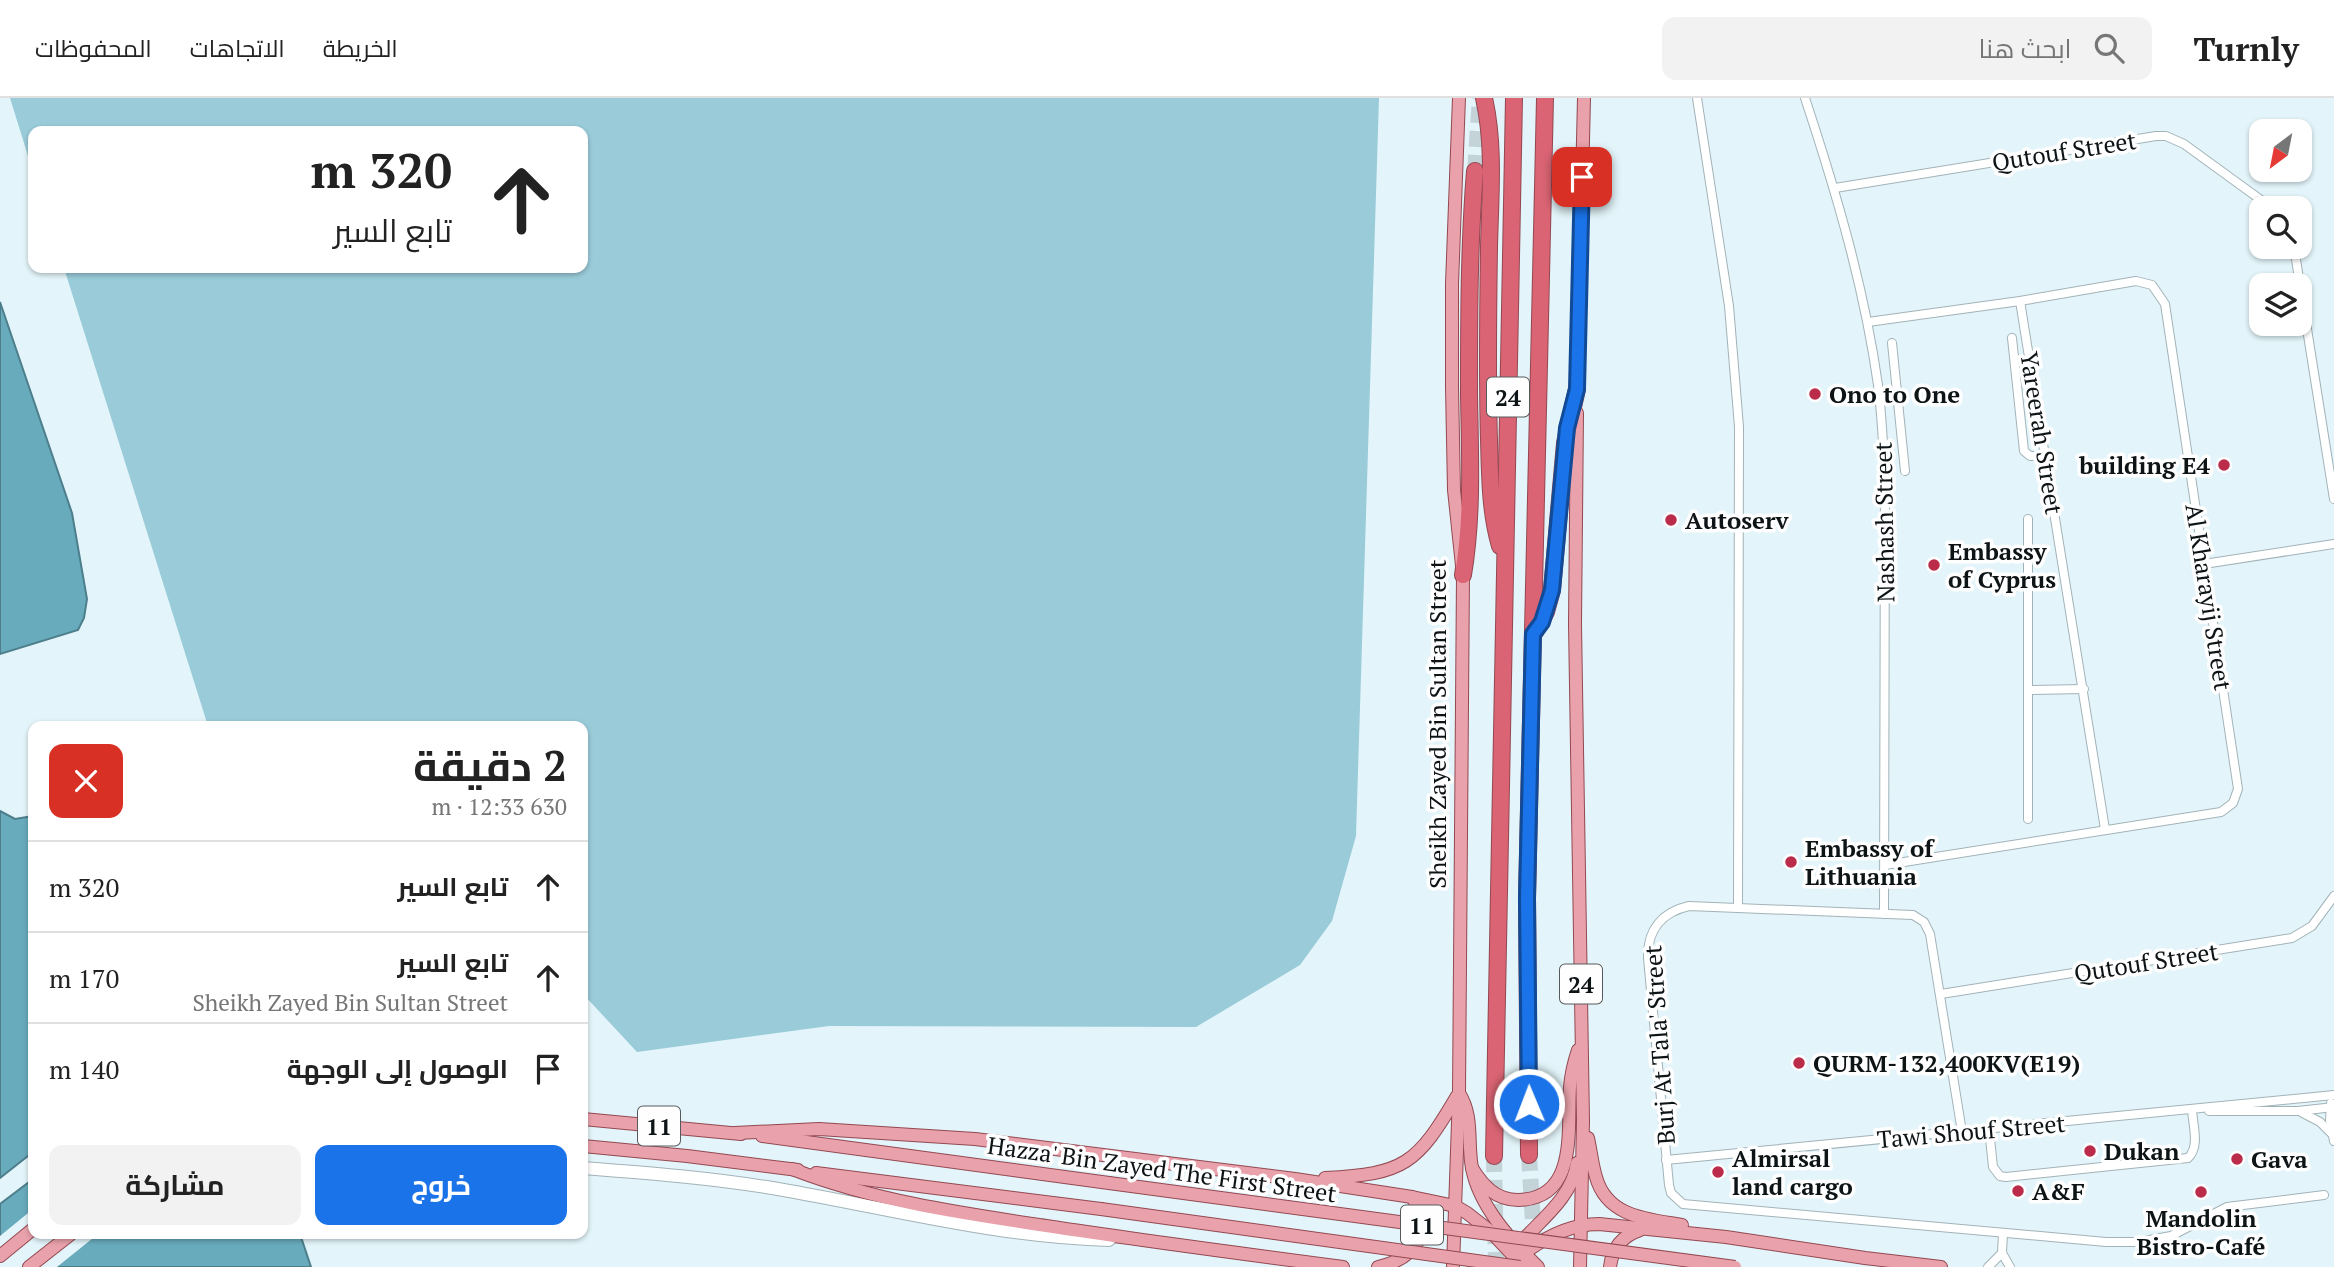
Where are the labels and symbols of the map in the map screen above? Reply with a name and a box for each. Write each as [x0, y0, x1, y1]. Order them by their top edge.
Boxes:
north arrow [2249, 119, 2312, 182]
street label: Qutouf Street [1990, 124, 2138, 178]
pin [1552, 147, 1612, 207]
street label: Yareerah Street [2013, 349, 2071, 517]
road number: 24 [1487, 378, 1529, 416]
place label: Ono to One [1829, 378, 1960, 410]
marker: Ono to One [1807, 386, 1823, 402]
street label: Nashash Street [1867, 441, 1901, 603]
place label: building E4 [2078, 449, 2210, 481]
marker: building E4 [2216, 457, 2232, 473]
street label: Al Kharayij Street [2178, 501, 2240, 693]
place label: Autoserv [1685, 504, 1790, 536]
marker: Autoserv [1663, 512, 1679, 528]
place label: Embassy of Cyprus [1948, 535, 2056, 595]
marker: Embassy of Cyprus [1926, 557, 1942, 573]
street label: Sheikh Zayed Bin Sultan Street [1421, 559, 1453, 889]
place label: Embassy of Lithuania [1805, 832, 1935, 892]
marker: Embassy of Lithuania [1783, 854, 1799, 870]
street label: Qutouf Street [2072, 935, 2220, 989]
street label: Burj At Tala' Street [1636, 944, 1682, 1146]
road number: 24 [1560, 964, 1602, 1004]
place label: QURM-132,400KV(E19) [1813, 1047, 2080, 1079]
marker: QURM-132,400KV(E19) [1791, 1055, 1807, 1071]
position arrow [1492, 1067, 1566, 1141]
road number: 11 [638, 1107, 680, 1146]
street label: Tawi Shouf Street [1876, 1107, 2067, 1155]
street label: Hazza' Bin Zayed The First Street [985, 1129, 1339, 1209]
place label: Dukan [2104, 1135, 2180, 1167]
place label: Almirsal land cargo [1732, 1142, 1853, 1202]
marker: Dukan [2082, 1143, 2098, 1159]
place label: Gava [2251, 1143, 2308, 1175]
marker: Gava [2229, 1151, 2245, 1167]
marker: Almirsal land cargo [1710, 1164, 1726, 1180]
place label: A&F [2032, 1175, 2085, 1207]
marker: A&F [2010, 1183, 2026, 1199]
marker: Mandolin Bistro-Café [2193, 1184, 2209, 1200]
place label: Mandolin Bistro-Café [2137, 1202, 2266, 1262]
road number: 11 [1401, 1206, 1443, 1244]

